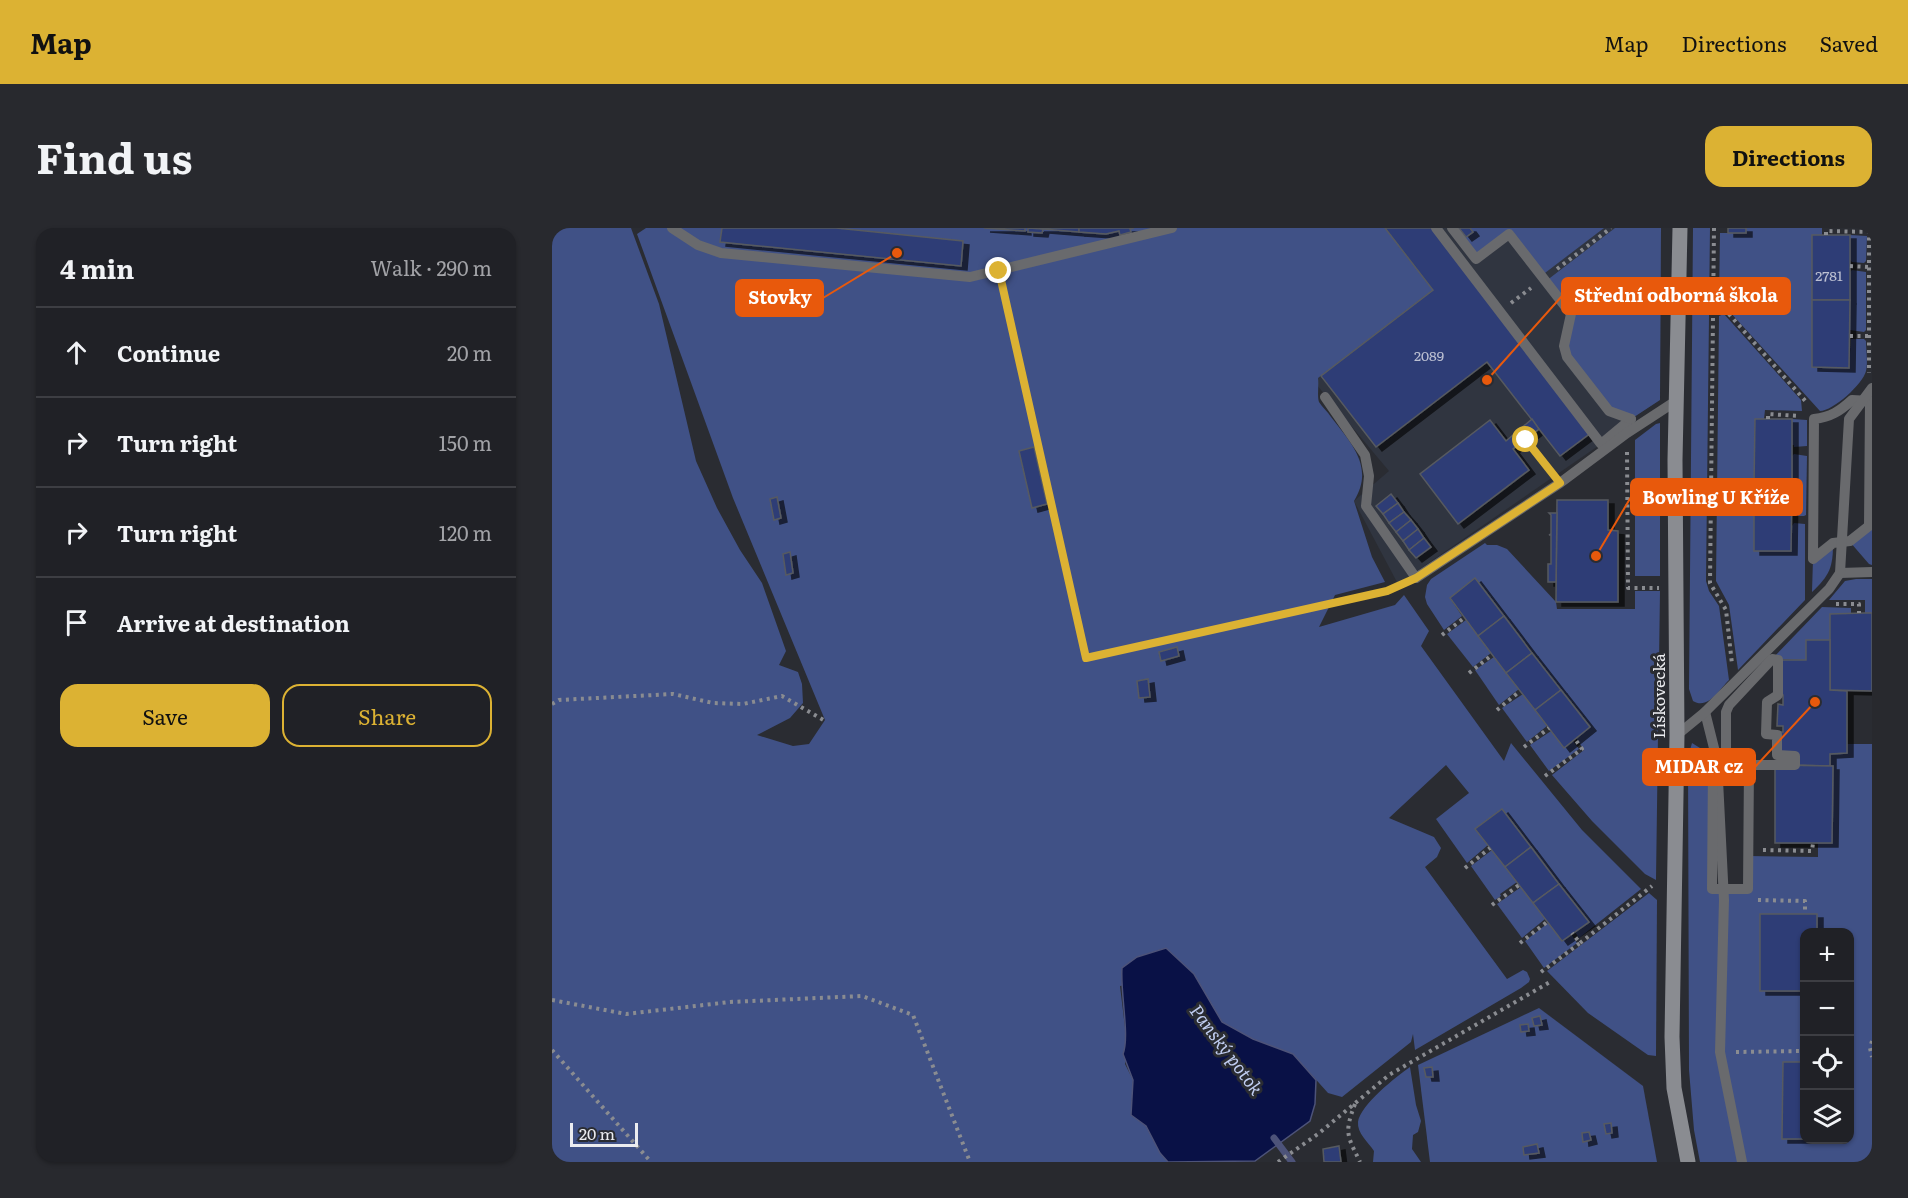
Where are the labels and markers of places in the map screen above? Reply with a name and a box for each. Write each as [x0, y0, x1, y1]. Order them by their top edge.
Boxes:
callout: Střední odborná škola [1562, 278, 1790, 314]
callout: Stovky [736, 280, 823, 316]
callout: Bowling U Kříže [1631, 479, 1802, 515]
callout: MIDAR cz [1643, 749, 1755, 785]

